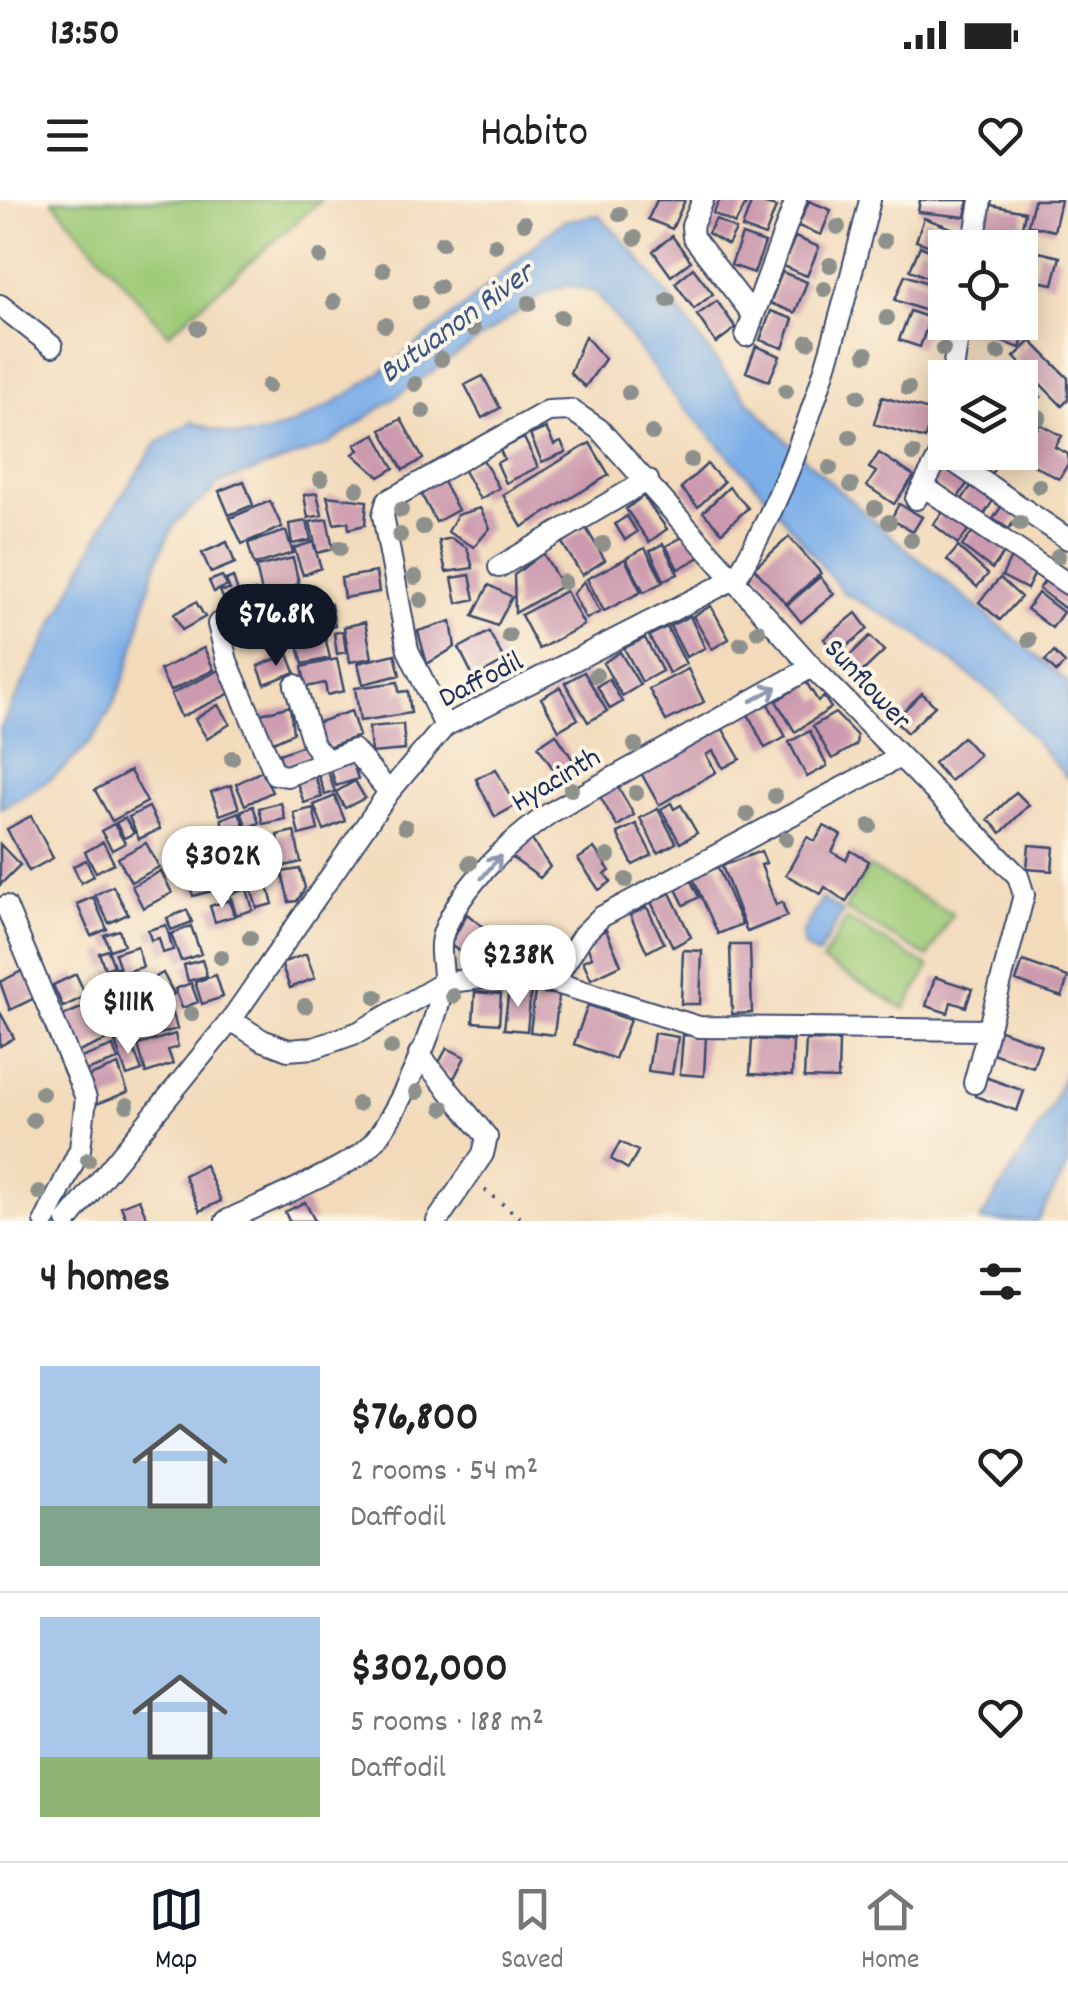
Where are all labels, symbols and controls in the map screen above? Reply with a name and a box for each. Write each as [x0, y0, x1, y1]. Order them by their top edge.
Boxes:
text: 13:50 [50, 8, 120, 63]
text: Habito [480, 103, 588, 167]
icon: menu [40, 108, 95, 163]
icon: heart [973, 108, 1028, 163]
map controls [928, 230, 1038, 470]
button: locate [928, 230, 1038, 340]
water label: Butuanon River [371, 251, 547, 397]
button: layers [928, 360, 1038, 470]
pin: $76.8K [195, 584, 357, 669]
text: $76.8K [237, 593, 315, 639]
street label: Sunflower [812, 630, 920, 742]
street label: Daffodil [432, 642, 532, 722]
one-way arrow [748, 683, 778, 703]
street label: Hyacinth [504, 738, 610, 825]
pin: $302K [152, 826, 292, 911]
text: $302K [184, 835, 260, 881]
one-way arrow [480, 854, 502, 880]
pin: $238K [448, 925, 588, 1010]
text: $238K [482, 934, 554, 980]
pin: $111K [58, 972, 198, 1057]
text: $111K [102, 981, 154, 1027]
text: 4 homes [40, 1251, 170, 1311]
icon: filters [973, 1254, 1028, 1309]
text: $76,800 [350, 1390, 479, 1450]
icon: home [120, 1406, 240, 1526]
icon: heart [973, 1439, 1028, 1494]
text: 2 rooms · 54 m² [350, 1450, 538, 1496]
text: Daffodil [350, 1496, 446, 1542]
text: $302,000 [350, 1641, 508, 1701]
icon: home [120, 1657, 240, 1777]
icon: heart [973, 1690, 1028, 1745]
text: 5 rooms · 188 m² [350, 1701, 544, 1747]
text: Daffodil [350, 1747, 446, 1793]
tab: Map [149, 1882, 204, 1982]
tab: Saved [501, 1882, 564, 1982]
tab: Home [861, 1882, 919, 1982]

